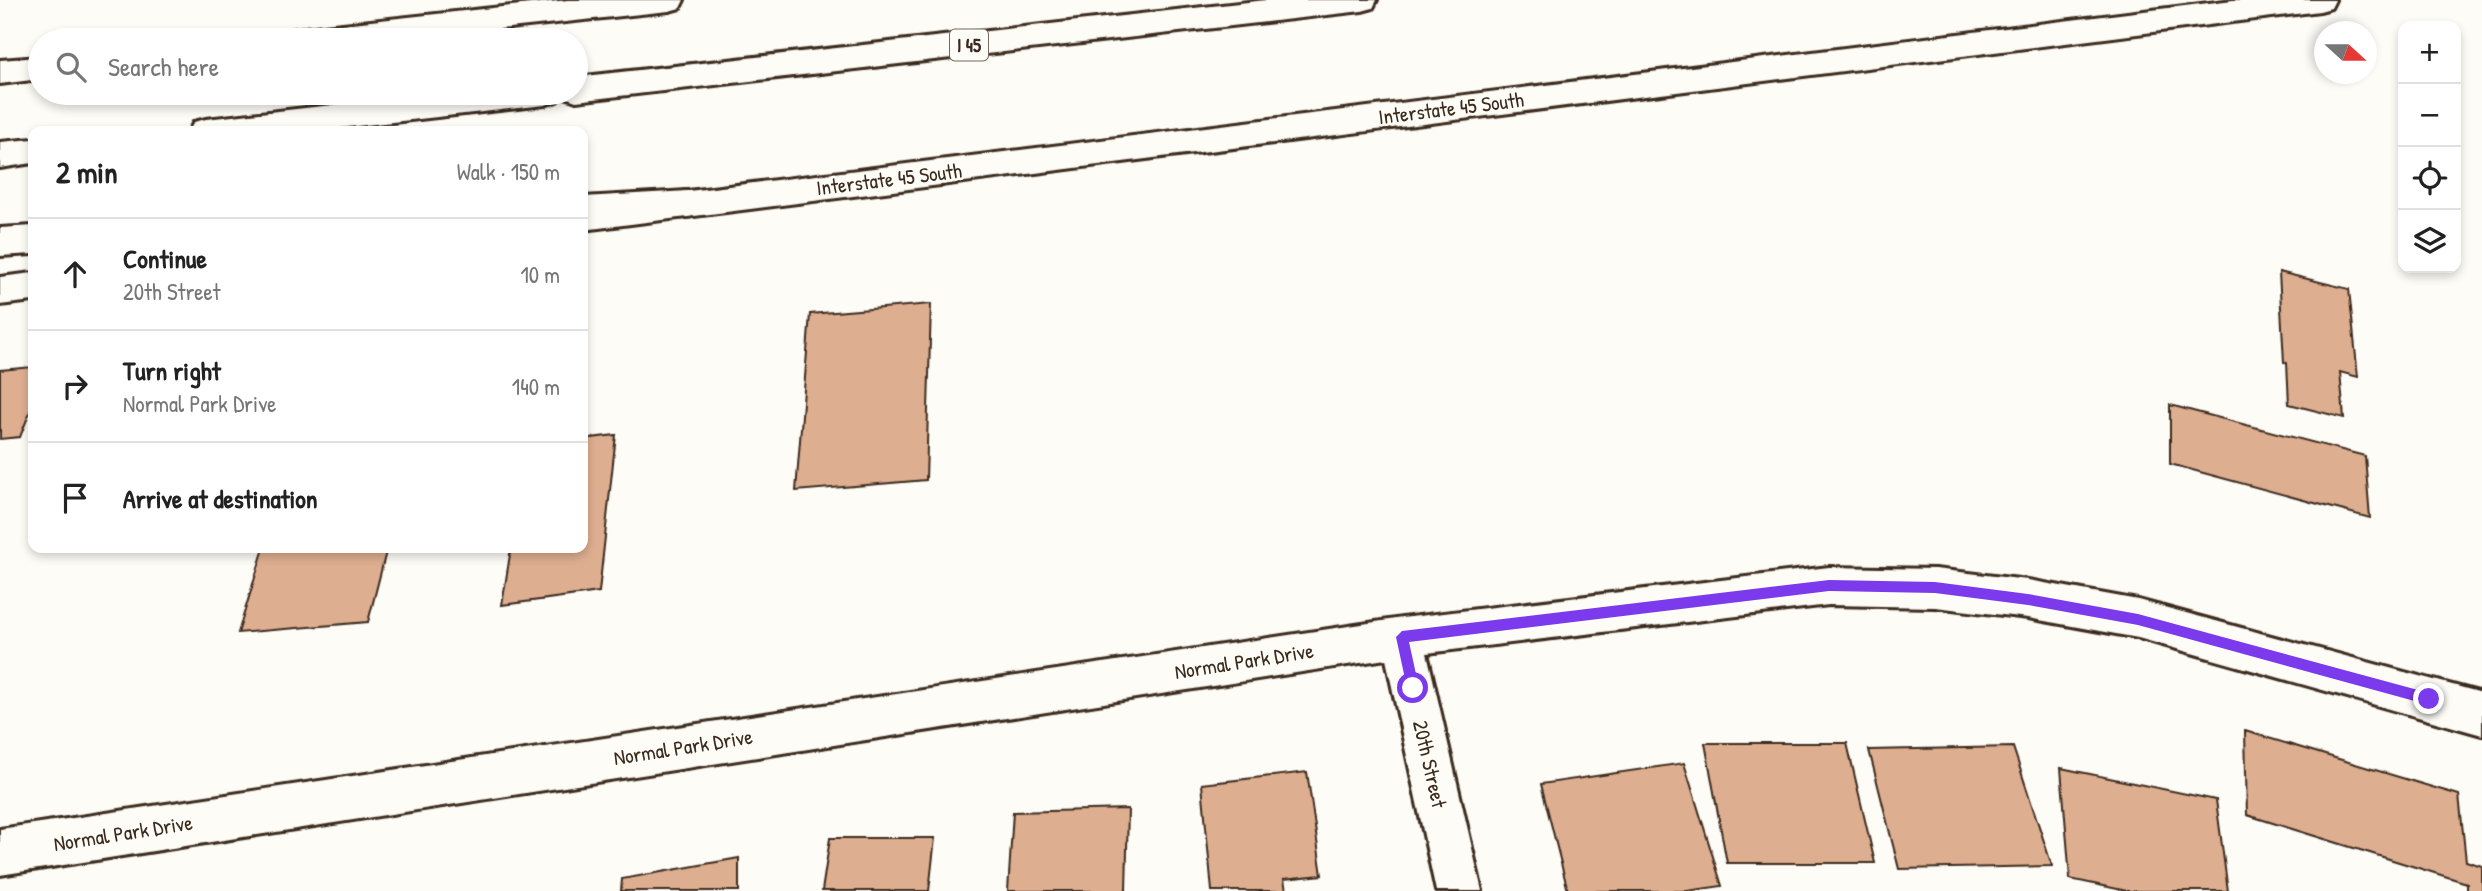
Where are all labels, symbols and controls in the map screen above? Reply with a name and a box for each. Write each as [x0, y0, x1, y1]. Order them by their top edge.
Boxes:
north arrow [2314, 21, 2377, 84]
map controls [2398, 21, 2461, 273]
button: + [2398, 21, 2461, 84]
search box [28, 28, 588, 105]
road number: I 45 [950, 30, 988, 60]
icon: search [52, 48, 90, 86]
text: Search here [108, 49, 219, 84]
button: − [2398, 84, 2461, 147]
street label: Interstate 45 South [1377, 85, 1525, 131]
button: locate [2398, 147, 2461, 210]
text: 2 min [56, 152, 118, 192]
text: Walk · 150 m [457, 156, 560, 187]
street label: Interstate 45 South [815, 156, 963, 202]
button: layers [2398, 210, 2461, 273]
text: Continue [123, 241, 207, 276]
icon: ahead [56, 255, 94, 293]
text: 10 m [520, 259, 560, 290]
text: 20th Street [123, 276, 220, 307]
text: Turn right [123, 353, 221, 388]
icon: right [56, 367, 94, 405]
text: 140 m [512, 371, 560, 402]
text: Normal Park Drive [123, 388, 276, 419]
icon: arrive [56, 479, 94, 517]
text: Arrive at destination [123, 481, 318, 516]
street label: Normal Park Drive [1173, 636, 1315, 686]
route start [1397, 672, 1428, 703]
route end [2413, 683, 2444, 714]
street label: 20th Street [1406, 717, 1454, 811]
street label: Normal Park Drive [612, 722, 754, 772]
street label: Normal Park Drive [52, 808, 194, 858]

